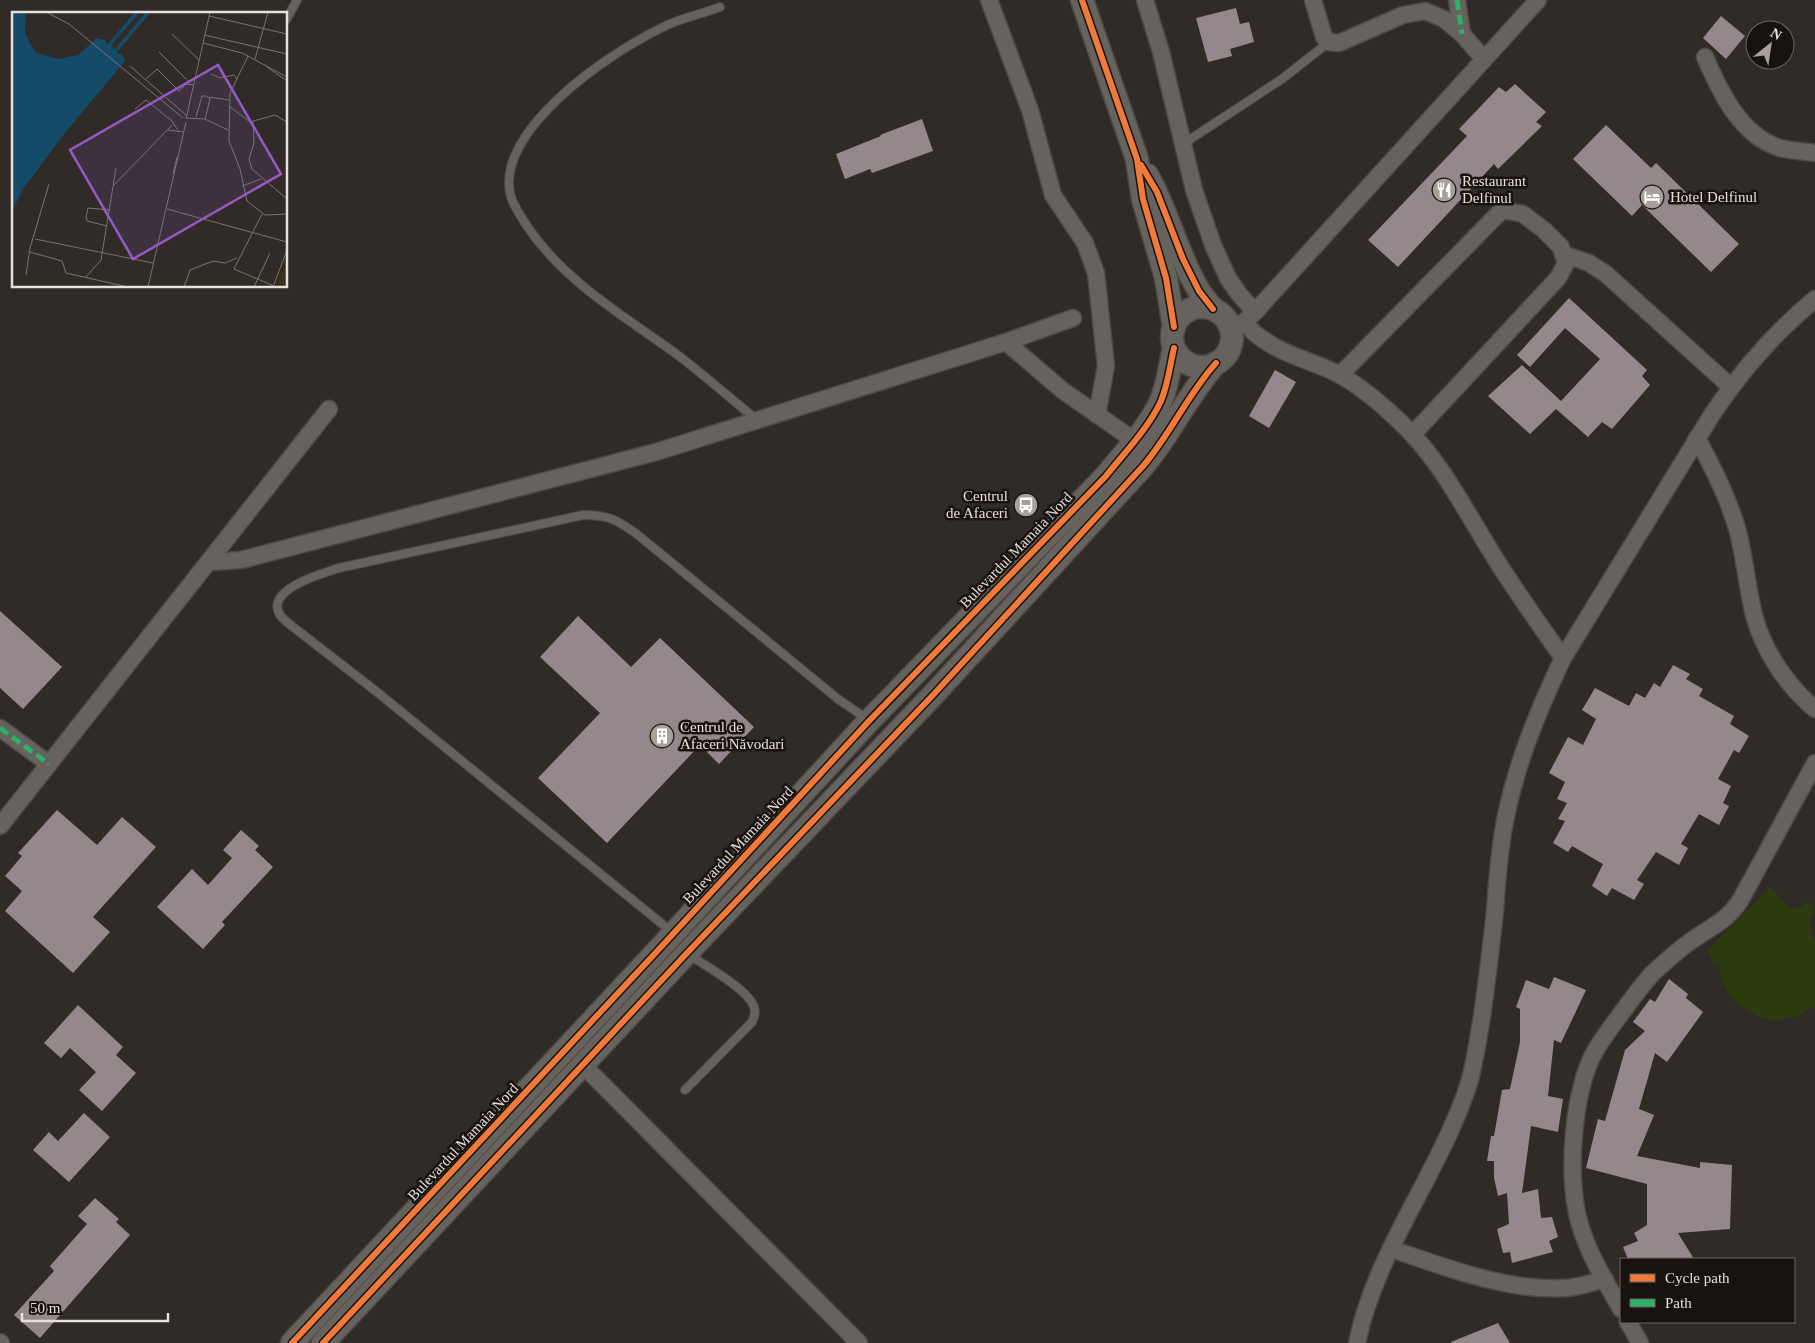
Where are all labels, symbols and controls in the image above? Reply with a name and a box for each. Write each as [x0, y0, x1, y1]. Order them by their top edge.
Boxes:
inset map [12, 12, 288, 288]
north arrow [1745, 20, 1795, 70]
text: N [1768, 25, 1784, 43]
place label: Restaurant Delfinul [1462, 173, 1527, 206]
restaurant icon: Restaurant Delfinul [1431, 177, 1457, 203]
hotel icon: Hotel Delfinul [1639, 184, 1665, 210]
place label: Hotel Delfinul [1670, 189, 1757, 205]
place label: Centrul de Afaceri [946, 488, 1008, 521]
street label: Bulevardul Mamaia Nord [957, 489, 1076, 611]
bus stop icon: Centrul de Afaceri [1013, 492, 1039, 518]
place label: Centrul de Afaceri Năvodari [680, 719, 785, 752]
building icon: Centrul de Afaceri Năvodari [649, 723, 675, 749]
street label: Bulevardul Mamaia Nord [680, 783, 797, 907]
street label: Bulevardul Mamaia Nord [405, 1080, 522, 1204]
legend [1620, 1258, 1795, 1323]
text: Cycle path [1665, 1270, 1730, 1286]
scale bar [22, 1290, 169, 1322]
text: Path [1665, 1295, 1692, 1311]
text: 50 m [30, 1300, 61, 1316]

